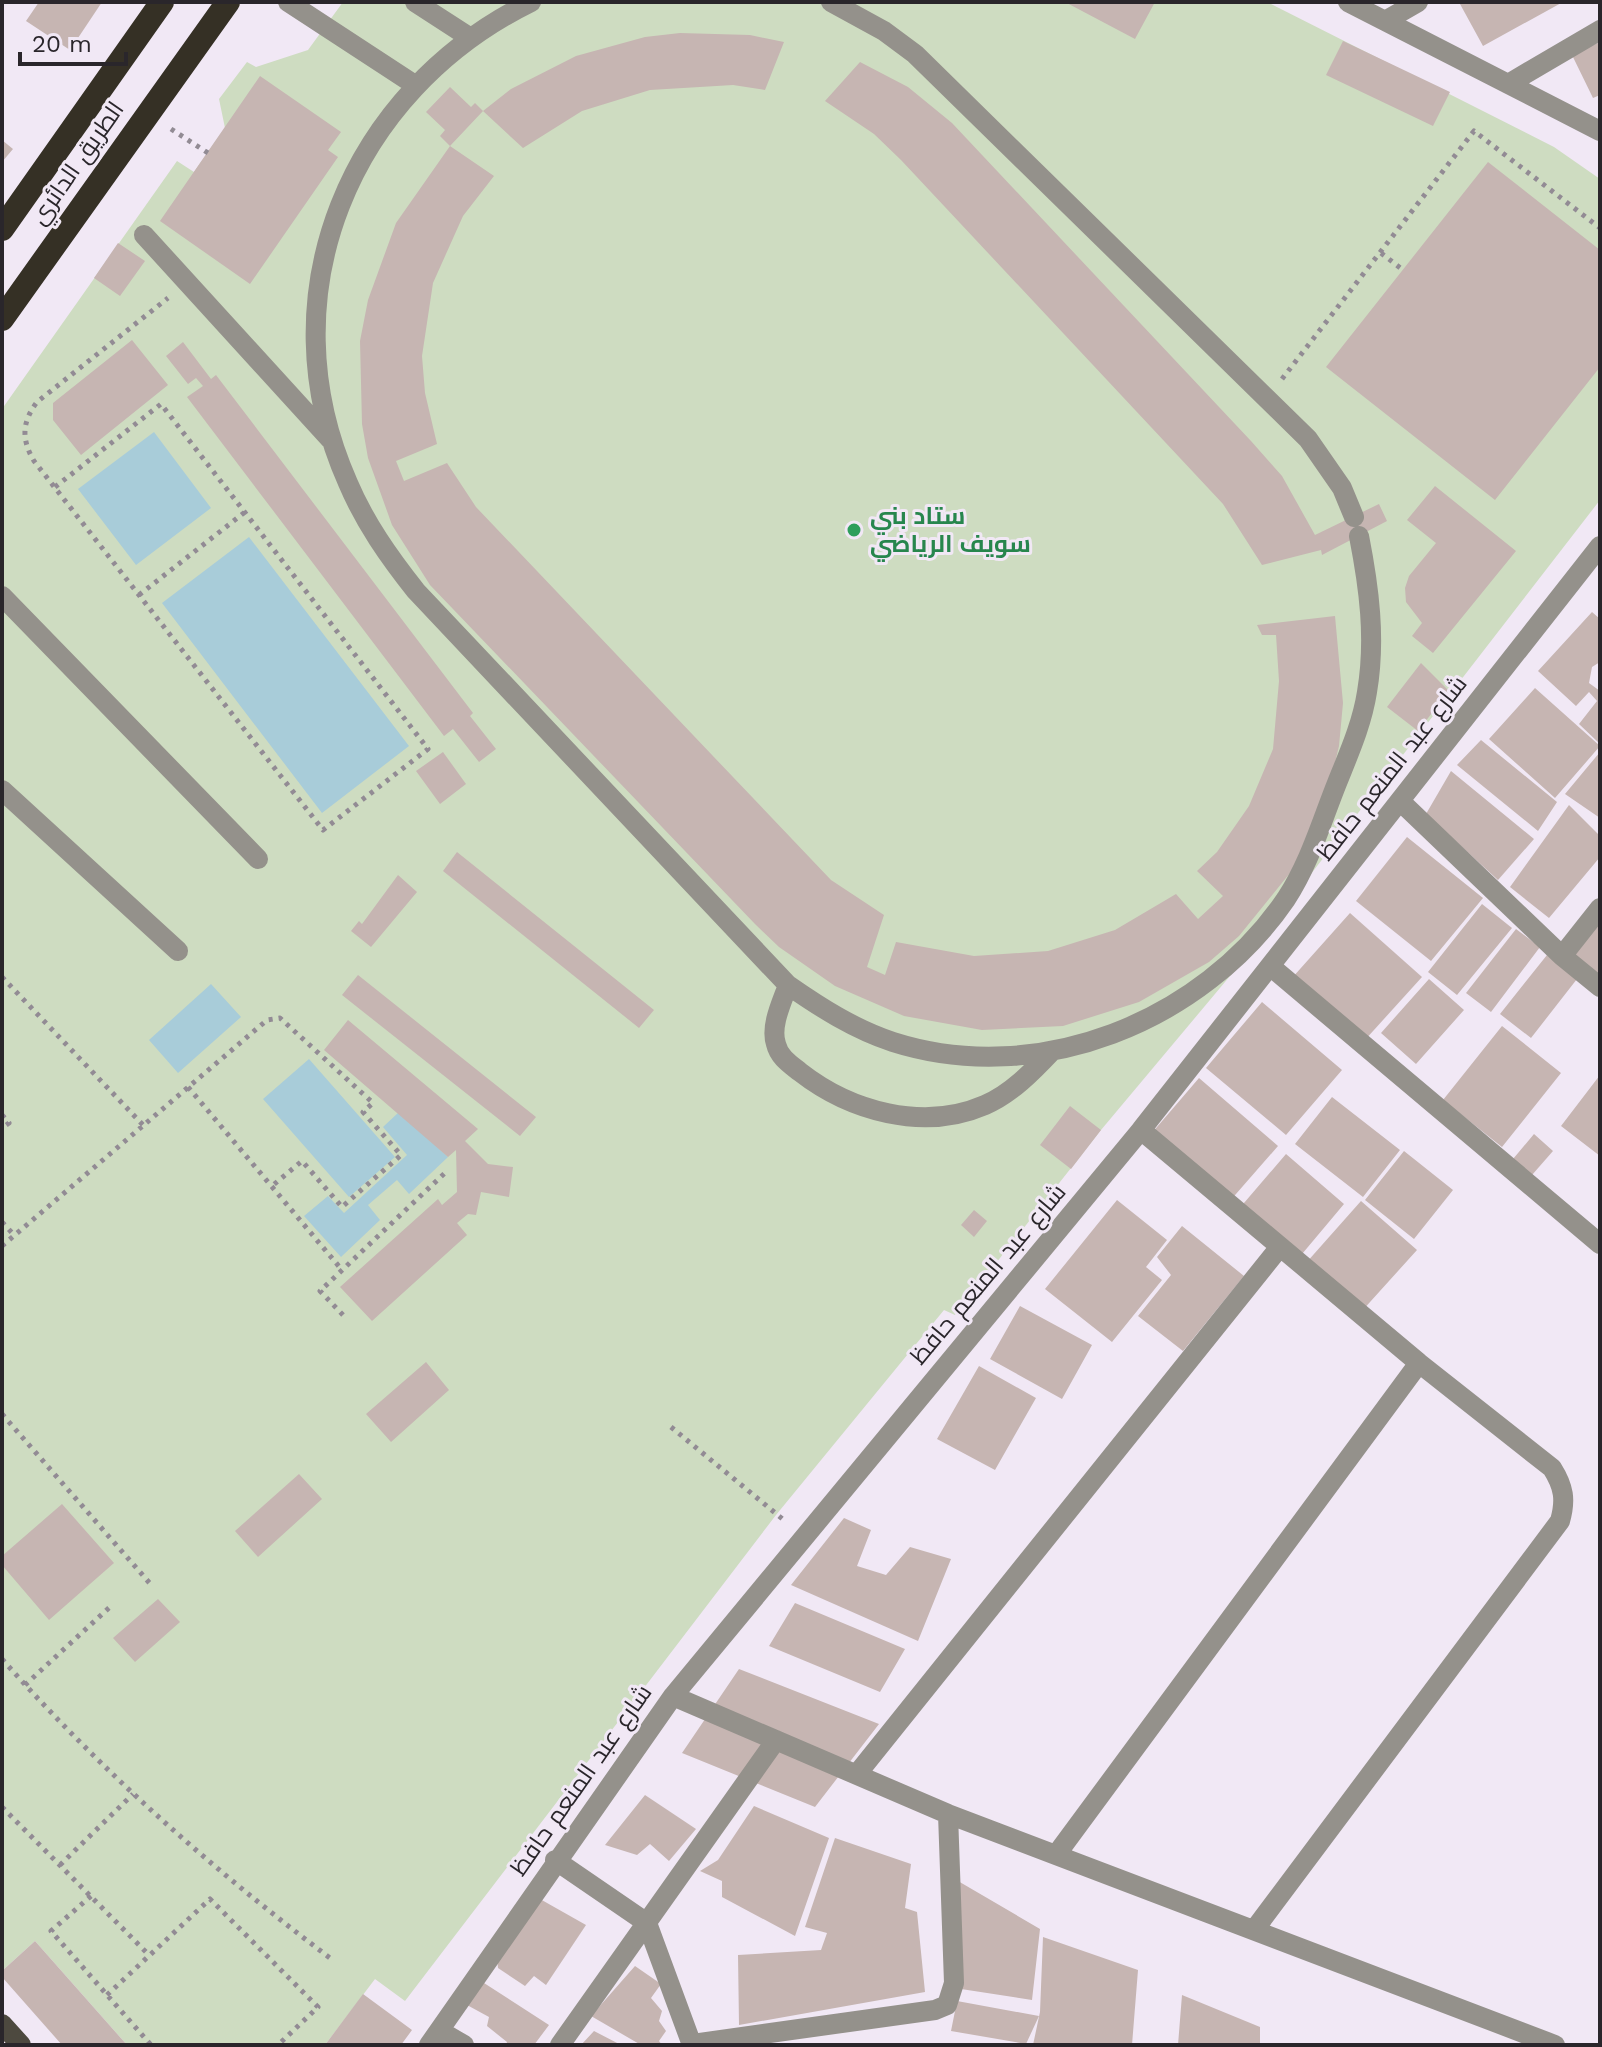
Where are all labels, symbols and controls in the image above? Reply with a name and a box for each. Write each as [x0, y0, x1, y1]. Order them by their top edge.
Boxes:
scale bar [20, 16, 126, 66]
text: 20 m [32, 30, 92, 58]
street label: الطريق الدائري [24, 96, 133, 232]
place label: ستاد بني سويف الرياضي [870, 502, 1031, 562]
marker: ستاد بني سويف الرياضي [845, 521, 863, 539]
street label: شارع عبد المنعم حافظ [1311, 670, 1474, 867]
street label: شارع عبد المنعم حافظ [904, 1178, 1073, 1371]
street label: شارع عبد المنعم حافظ [505, 1679, 659, 1882]

